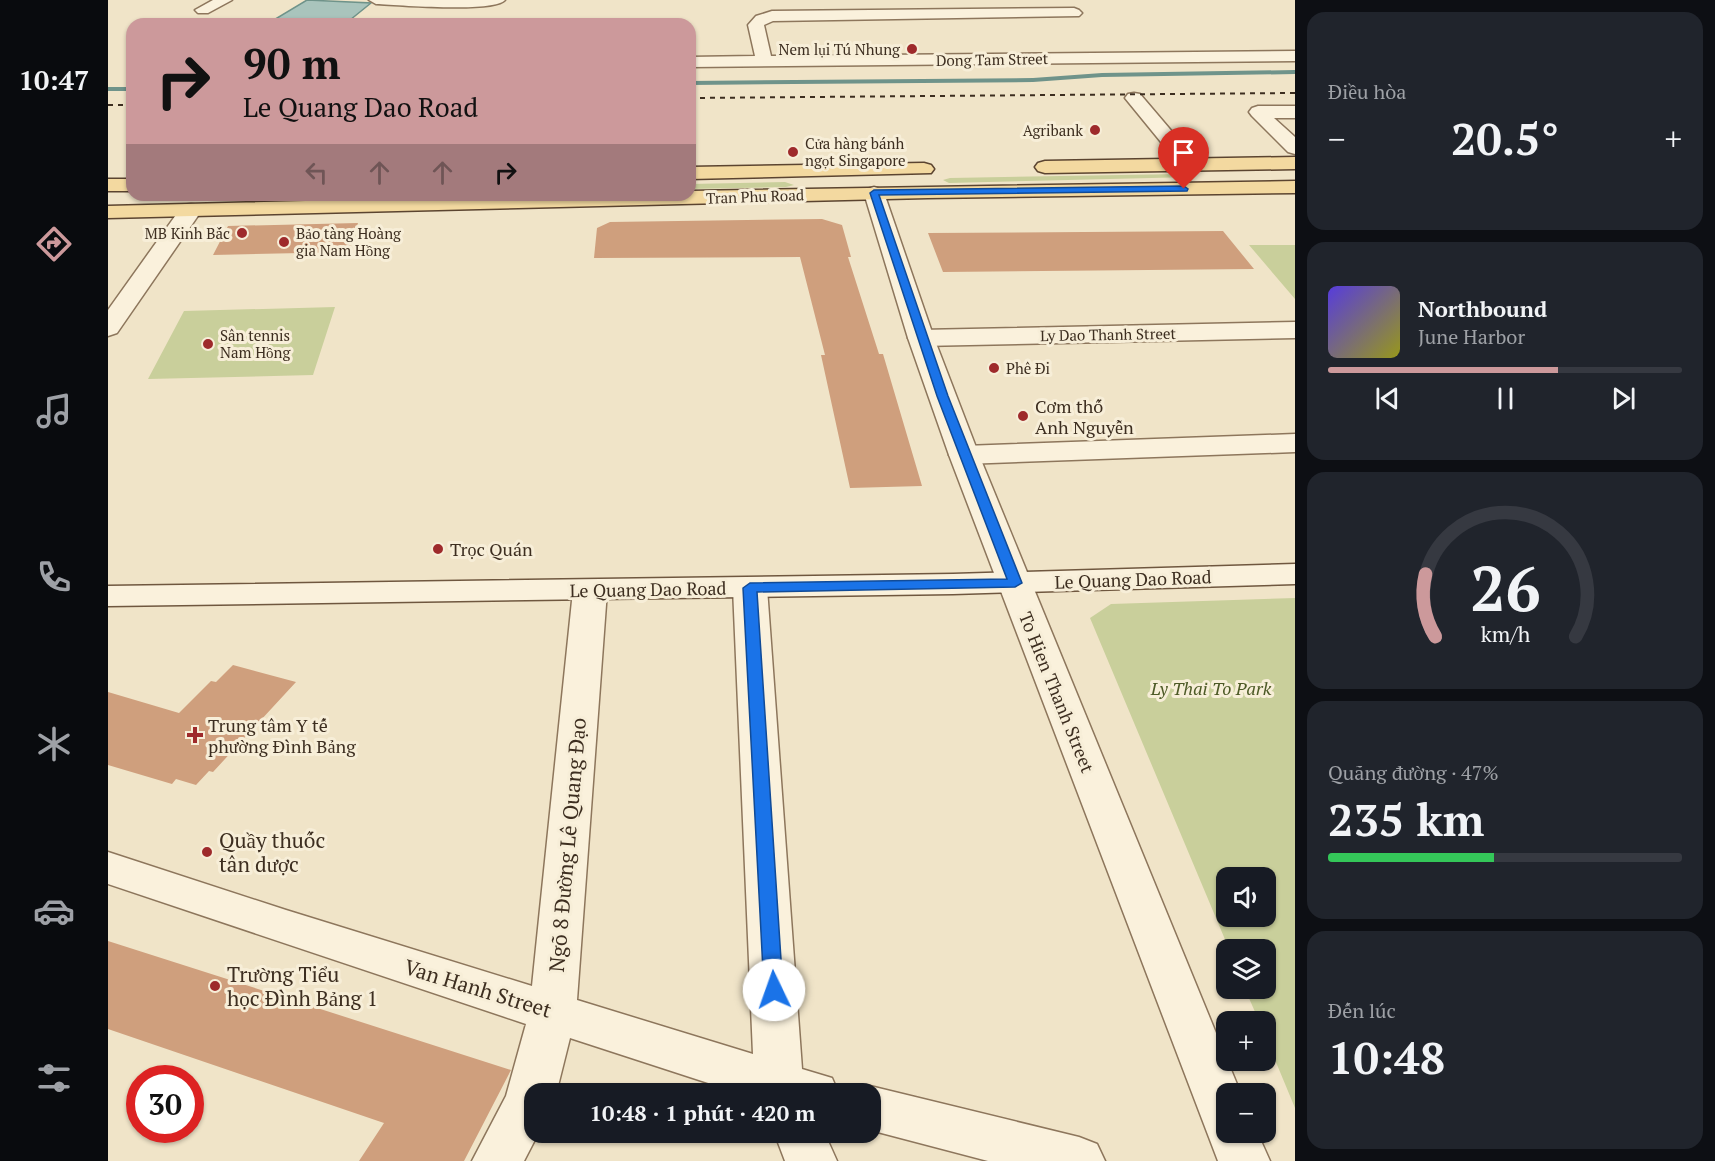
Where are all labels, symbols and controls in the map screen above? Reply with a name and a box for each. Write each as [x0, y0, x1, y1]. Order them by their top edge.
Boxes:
text: 90 m [243, 35, 341, 91]
place label: Nem lụi Tú Nhung [779, 39, 901, 59]
icon: right [144, 42, 222, 120]
marker: Nem lụi Tú Nhung [905, 42, 919, 56]
street label: Dong Tam Street [936, 48, 1049, 70]
text: 10:47 [19, 62, 89, 98]
text: Điều hòa [1328, 78, 1406, 105]
text: Le Quang Dao Road [243, 89, 478, 125]
text: 20.5° [1451, 108, 1559, 168]
text: − [1328, 117, 1346, 160]
text: + [1664, 117, 1682, 160]
place label: Agribank [1023, 120, 1083, 140]
marker: Agribank [1088, 123, 1102, 137]
pin [1158, 127, 1209, 189]
place label: Cửa hàng bánh ngọt Singapore [805, 133, 906, 170]
icon: arrive [1167, 136, 1200, 169]
marker: Cửa hàng bánh ngọt Singapore [786, 145, 800, 159]
icon: left [300, 156, 333, 189]
icon: ahead [363, 156, 396, 189]
icon: ahead [426, 156, 459, 189]
icon: right [489, 156, 522, 189]
street label: Tran Phu Road [706, 184, 804, 208]
icon: directions [33, 223, 75, 265]
place label: MB Kinh Bắc [145, 223, 230, 243]
place label: Bảo tàng Hoàng gia Nam Hồng [296, 223, 402, 260]
marker: MB Kinh Bắc [235, 226, 249, 240]
marker: Bảo tàng Hoàng gia Nam Hồng [277, 235, 291, 249]
text: Northbound [1418, 294, 1547, 323]
street label: Ly Dao Thanh Street [1040, 323, 1177, 345]
text: June Harbor [1418, 323, 1525, 350]
place label: Sân tennis Nam Hồng [220, 325, 291, 362]
marker: Sân tennis Nam Hồng [201, 337, 215, 351]
place label: Phê Đi [1006, 358, 1050, 378]
marker: Phê Đi [987, 361, 1001, 375]
icon: previous [1371, 382, 1404, 415]
icon: pause [1489, 382, 1522, 415]
icon: next [1607, 382, 1640, 415]
icon: music [33, 390, 75, 432]
place label: Cơm thố Anh Nguyễn [1035, 394, 1134, 439]
marker: Cơm thố Anh Nguyễn [1016, 409, 1030, 423]
place label: Trọc Quán [450, 537, 533, 561]
marker: Trọc Quán [431, 542, 445, 556]
text: 26 [1470, 547, 1540, 630]
icon: phone [33, 556, 75, 598]
street label: Le Quang Dao Road [1054, 564, 1212, 594]
street label: Le Quang Dao Road [569, 576, 727, 602]
street label: To Hien Thanh Street [1014, 608, 1100, 776]
text: km/h [1480, 621, 1530, 649]
park label: Ly Thai To Park [1150, 676, 1272, 700]
place label: Trung tâm Y tế phường Đình Bảng [208, 713, 356, 758]
street label: Ngõ 8 Đường Lê Quang Đạo [542, 717, 592, 973]
icon: climate [33, 723, 75, 765]
marker: Trung tâm Y tế phường Đình Bảng [186, 726, 204, 744]
text: Quãng đường · 47% [1328, 759, 1499, 786]
text: 235 km [1328, 789, 1484, 849]
place label: Quầy thuốc tân dược [219, 826, 325, 878]
marker: Quầy thuốc tân dược [200, 845, 214, 859]
map controls [1216, 867, 1276, 1143]
button: sound [1216, 867, 1276, 927]
icon: car [33, 890, 75, 932]
button: layers [1216, 939, 1276, 999]
street label: Van Hanh Street [401, 952, 555, 1024]
position arrow [742, 958, 806, 1022]
place label: Trường Tiểu học Đình Bảng 1 [227, 960, 378, 1012]
marker: Trường Tiểu học Đình Bảng 1 [208, 979, 222, 993]
text: Đến lúc [1328, 997, 1396, 1024]
button: + [1216, 1011, 1276, 1071]
text: 10:48 [1328, 1027, 1445, 1087]
icon: filters [33, 1057, 75, 1099]
speed limit sign: 30 [126, 1065, 204, 1143]
button: − [1216, 1083, 1276, 1143]
text: 10:48 · 1 phút · 420 m [590, 1098, 815, 1127]

